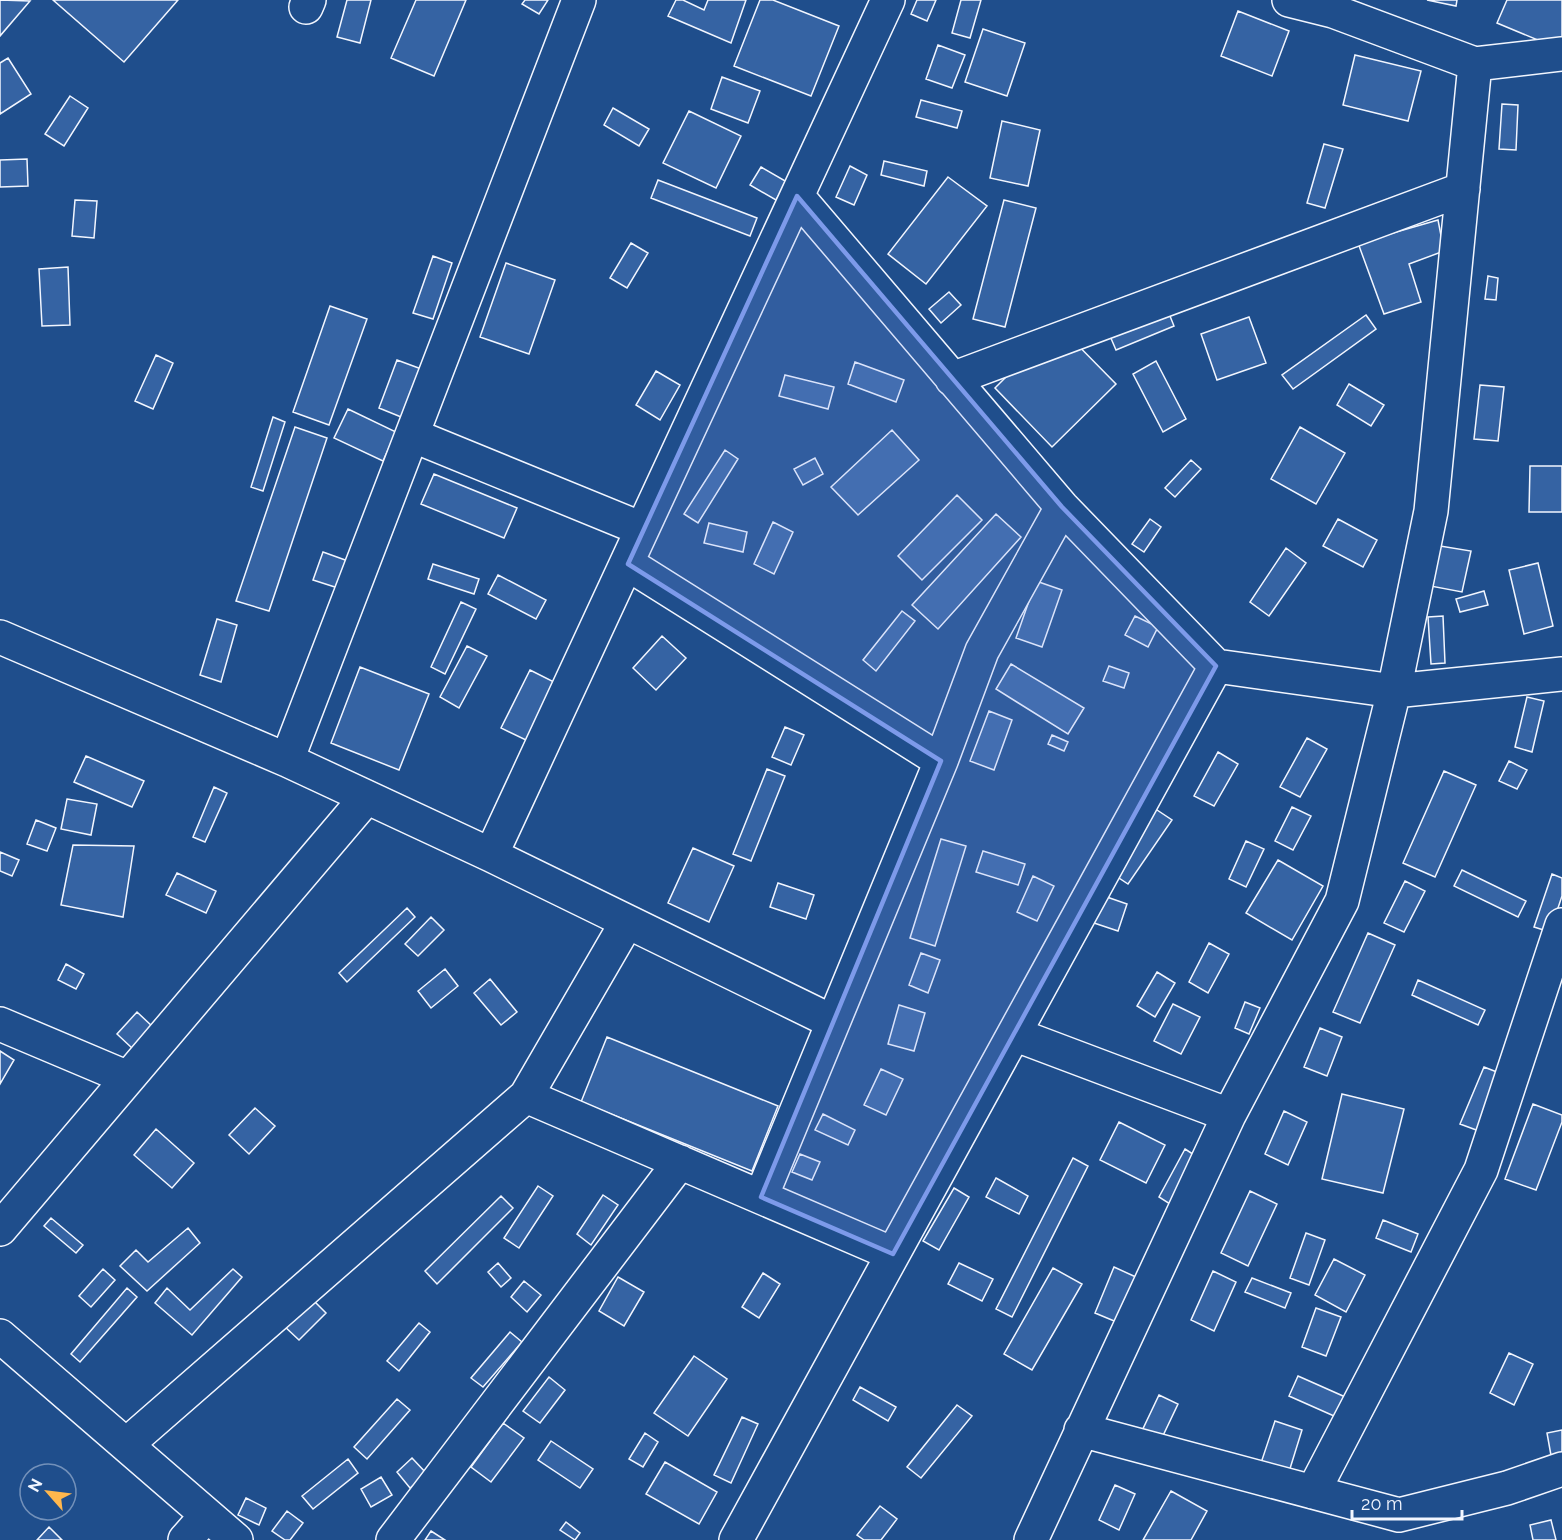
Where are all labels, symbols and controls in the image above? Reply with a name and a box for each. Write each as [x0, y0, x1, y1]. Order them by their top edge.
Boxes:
north arrow [18, 1462, 78, 1522]
text: N [24, 1475, 46, 1495]
scale bar [1352, 1483, 1462, 1521]
text: 20 m [1361, 1493, 1403, 1514]

